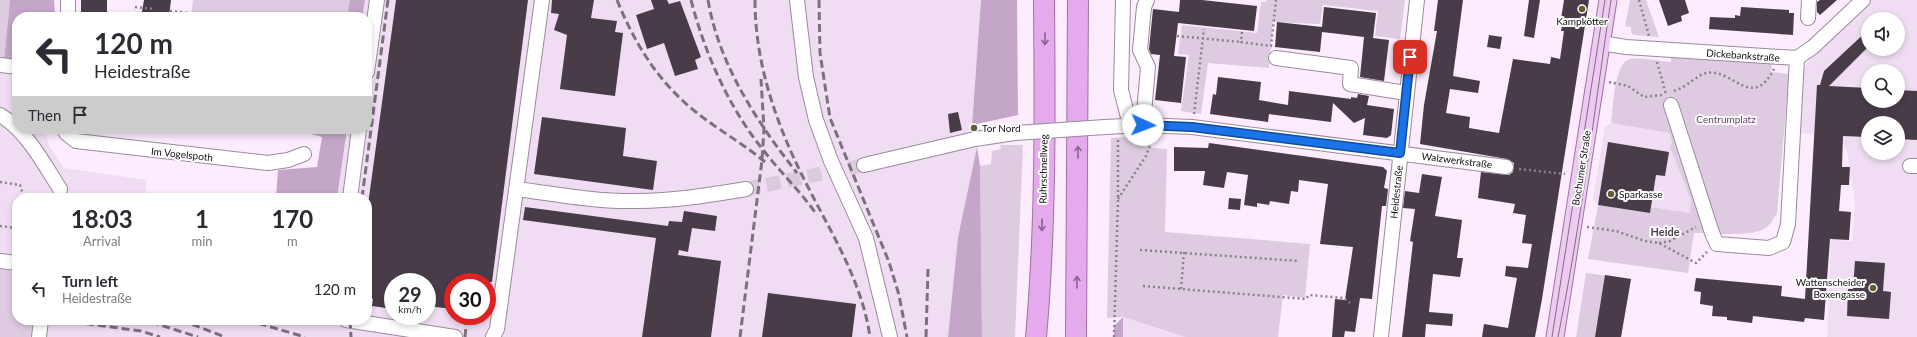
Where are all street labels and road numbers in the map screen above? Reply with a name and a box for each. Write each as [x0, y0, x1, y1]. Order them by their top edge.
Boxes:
street label: Dickebankstraße [1706, 46, 1780, 64]
street label: Bochumer Straße [1569, 130, 1593, 206]
street label: Ruhrschnellweg [1036, 134, 1050, 204]
street label: Im Vogelspoth [150, 145, 214, 163]
street label: Walzwerkstraße [1421, 150, 1493, 170]
street label: Heidestraße [1387, 165, 1405, 219]

